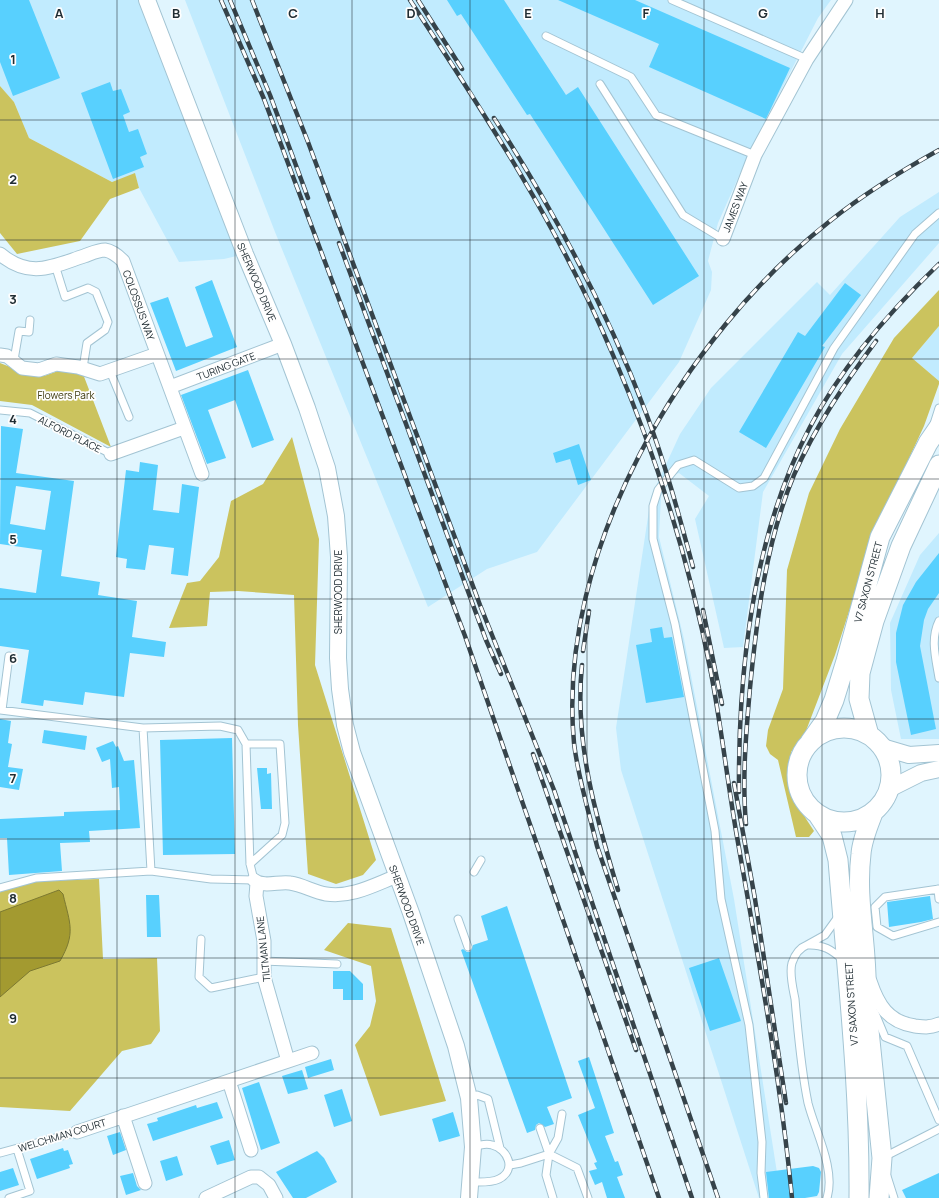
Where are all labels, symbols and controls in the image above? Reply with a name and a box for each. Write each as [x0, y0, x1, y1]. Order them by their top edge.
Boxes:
text: A [55, 4, 64, 22]
text: B [172, 4, 180, 22]
text: C [288, 4, 298, 22]
text: D [406, 4, 416, 22]
text: E [524, 4, 532, 22]
text: F [643, 4, 650, 22]
text: G [758, 4, 768, 22]
text: H [875, 4, 885, 22]
text: 1 [10, 50, 16, 68]
text: 2 [9, 170, 17, 188]
street label: JAMES WAY [719, 179, 751, 234]
street label: SHERWOOD DRIVE [234, 240, 280, 324]
street label: COLOSSUS WAY [120, 268, 158, 342]
text: 3 [9, 290, 17, 308]
street label: TURING GATE [195, 348, 258, 384]
park label: Flowers Park [38, 388, 96, 402]
text: 4 [9, 410, 17, 428]
street label: ALFORD PLACE [36, 412, 104, 456]
text: 5 [9, 530, 17, 548]
street label: V7 SAXON STREET [850, 540, 886, 624]
street label: SHERWOOD DRIVE [331, 549, 345, 634]
text: 6 [9, 649, 17, 667]
text: 7 [10, 769, 17, 787]
street label: SHERWOOD DRIVE [386, 863, 428, 947]
text: 8 [9, 889, 17, 907]
street label: TILTMAN LANE [253, 915, 273, 983]
street label: V7 SAXON STREET [841, 962, 861, 1046]
text: 9 [9, 1009, 17, 1027]
street label: WELCHMAN COURT [16, 1115, 108, 1155]

